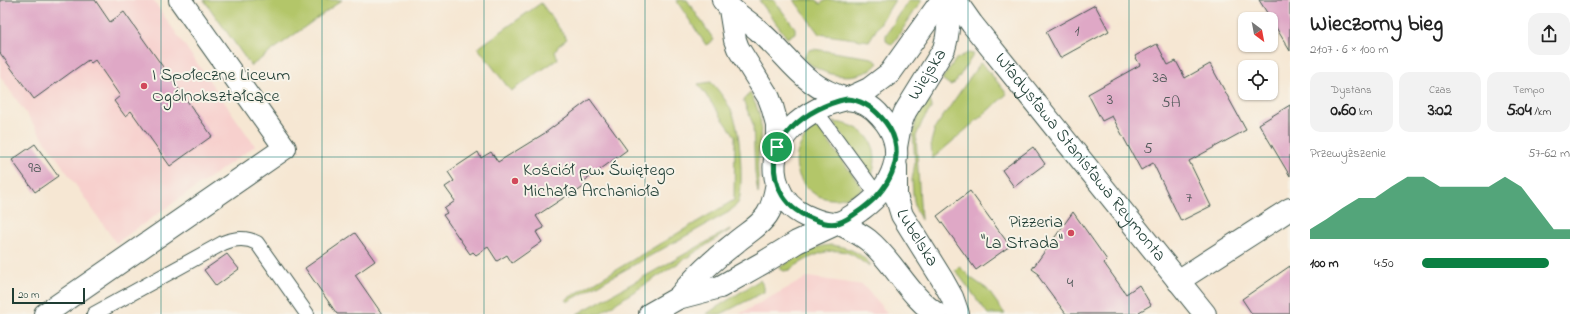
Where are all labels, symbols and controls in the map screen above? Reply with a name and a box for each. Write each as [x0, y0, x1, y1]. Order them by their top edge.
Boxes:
text: Wieczorny bieg [1310, 9, 1443, 41]
north arrow [1238, 12, 1278, 52]
map controls [1238, 12, 1278, 100]
button: share [1528, 13, 1570, 55]
house number: 1 [1074, 19, 1080, 43]
text: 21:07 · 6 × 100 m [1310, 40, 1388, 59]
street label: Wiejska [902, 44, 954, 106]
street label: Władysława Stanisława Reymonta [987, 48, 1172, 268]
button: locate [1238, 60, 1278, 100]
place label: I Społeczne Liceum Ogólnokształcące [152, 63, 290, 111]
house number: 3a [1152, 66, 1168, 90]
marker: I Społeczne Liceum Ogólnokształcące [139, 81, 149, 91]
text: Dystans [1331, 82, 1372, 98]
text: Czas [1429, 82, 1451, 98]
text: Tempo [1513, 82, 1544, 98]
house number: 3 [1107, 88, 1113, 112]
house number: 5A [1161, 91, 1181, 115]
text: 0.60 [1330, 98, 1356, 123]
text: 3:02 [1428, 98, 1452, 123]
text: 5:04 [1506, 98, 1532, 123]
text: km [1356, 104, 1372, 120]
text: /km [1532, 104, 1551, 120]
pin [760, 130, 794, 164]
icon: arrive [766, 136, 788, 158]
house number: 5 [1143, 137, 1153, 161]
text: Przewyższenie [1310, 144, 1386, 163]
text: 57–62 m [1528, 144, 1570, 163]
house number: 9a [28, 156, 42, 180]
place label: Kościół pw. Świętego Michała Archanioła [523, 158, 675, 205]
marker: Kościół pw. Świętego Michała Archanioła [510, 176, 520, 186]
house number: 7 [1186, 186, 1193, 210]
street label: Lubelska [888, 206, 944, 272]
place label: Pizzeria "La Strada" [981, 210, 1063, 257]
marker: Pizzeria "La Strada" [1066, 228, 1076, 238]
text: 100 m [1310, 254, 1339, 273]
text: 4:50 [1374, 254, 1394, 273]
house number: 4 [1067, 271, 1074, 295]
scale bar [12, 286, 85, 305]
text: 20 m [18, 287, 40, 303]

